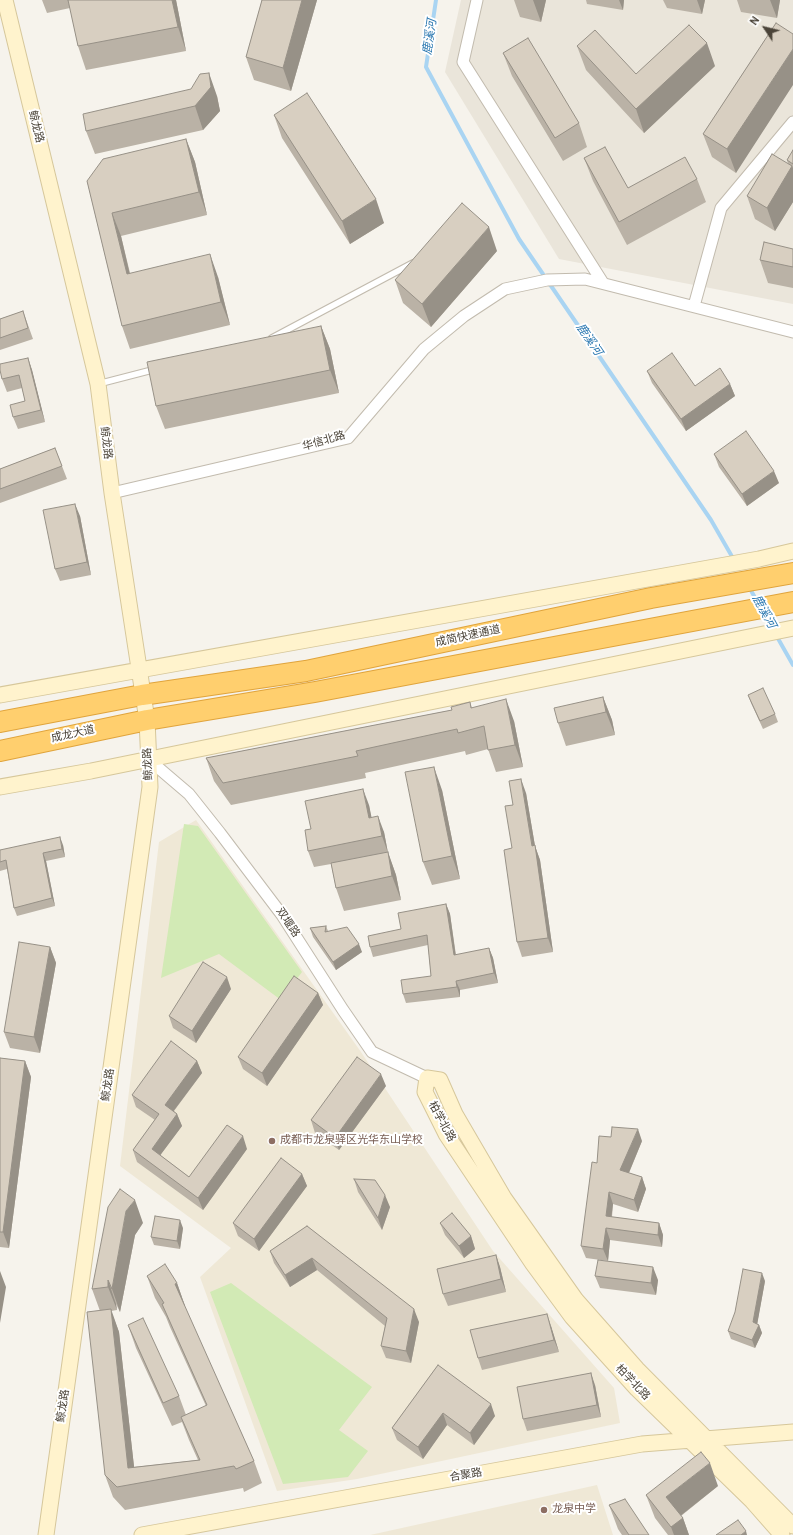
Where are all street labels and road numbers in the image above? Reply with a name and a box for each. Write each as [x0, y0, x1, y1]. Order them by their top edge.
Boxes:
street label: 鲸龙路 [25, 109, 45, 145]
street label: 鲸龙路 [96, 426, 114, 460]
street label: 华信北路 [301, 430, 347, 454]
street label: 成简快速通道 [434, 624, 502, 650]
street label: 成龙大道 [50, 724, 96, 746]
street label: 鲸龙路 [142, 747, 156, 781]
street label: 双堰路 [272, 906, 302, 940]
street label: 鲸龙路 [100, 1068, 118, 1102]
street label: 柏学北路 [425, 1100, 457, 1144]
street label: 柏学北路 [612, 1363, 652, 1403]
street label: 鲸龙路 [55, 1389, 73, 1423]
street label: 合聚路 [449, 1467, 483, 1485]

